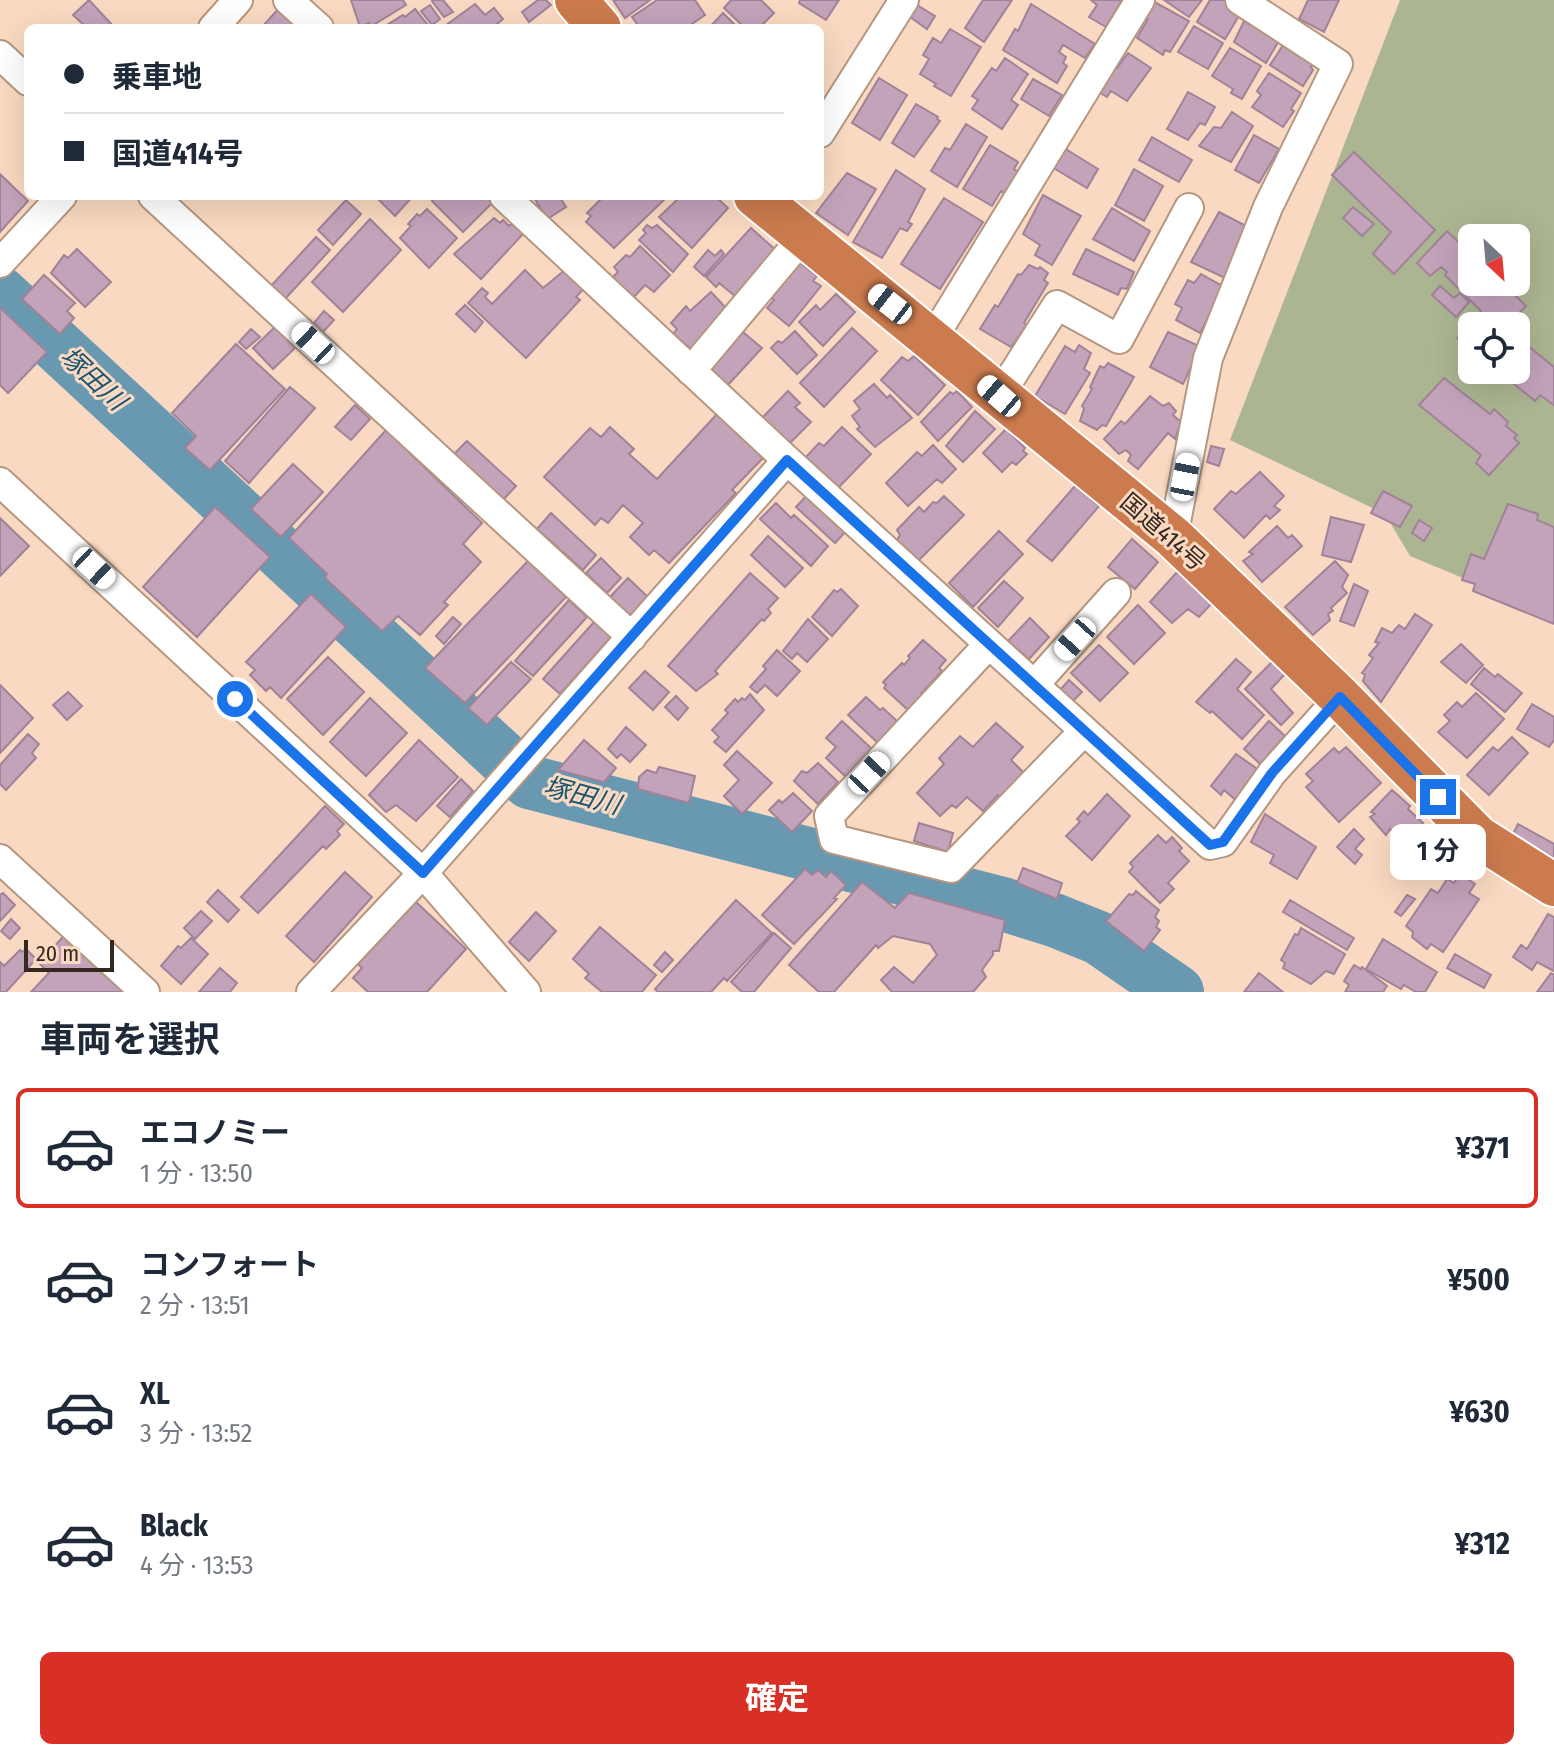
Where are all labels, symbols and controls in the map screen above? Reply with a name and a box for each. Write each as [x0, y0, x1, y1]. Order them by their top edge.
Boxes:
text: 乗車地 [112, 59, 202, 95]
text: 国道414号 [112, 136, 244, 172]
north arrow [1458, 224, 1530, 296]
map controls [1458, 224, 1530, 384]
car [864, 280, 916, 328]
button: locate [1458, 312, 1530, 384]
car [287, 318, 339, 368]
water label: 塚田川 [54, 341, 134, 419]
car [973, 371, 1025, 421]
car [1169, 451, 1201, 503]
street label: 国道414号 [1115, 488, 1211, 576]
car [68, 543, 120, 593]
car [1050, 613, 1100, 665]
route start [217, 681, 253, 717]
car [844, 747, 894, 799]
water label: 塚田川 [540, 771, 627, 822]
route end [1420, 779, 1456, 815]
callout: 1 分 [1390, 825, 1486, 881]
text: 1 分 [1417, 836, 1459, 867]
scale bar [24, 936, 114, 972]
text: 20 m [36, 940, 79, 967]
text: 車両を選択 [40, 1018, 220, 1062]
icon: car [44, 1112, 116, 1184]
text: エコノミー [140, 1115, 290, 1151]
text: ¥371 [1455, 1130, 1510, 1166]
text: 1 分 · 13:50 [140, 1158, 253, 1189]
icon: car [44, 1244, 116, 1316]
text: コンフォート [140, 1247, 319, 1283]
text: ¥500 [1447, 1262, 1510, 1298]
text: 2 分 · 13:51 [140, 1290, 250, 1321]
icon: car [44, 1376, 116, 1448]
text: XL [140, 1376, 170, 1412]
text: ¥630 [1449, 1394, 1510, 1430]
text: 3 分 · 13:52 [140, 1418, 252, 1449]
icon: car [44, 1508, 116, 1580]
text: Black [140, 1508, 208, 1544]
text: ¥312 [1455, 1526, 1510, 1562]
text: 4 分 · 13:53 [140, 1550, 253, 1581]
button: 確定 [40, 1652, 1514, 1744]

